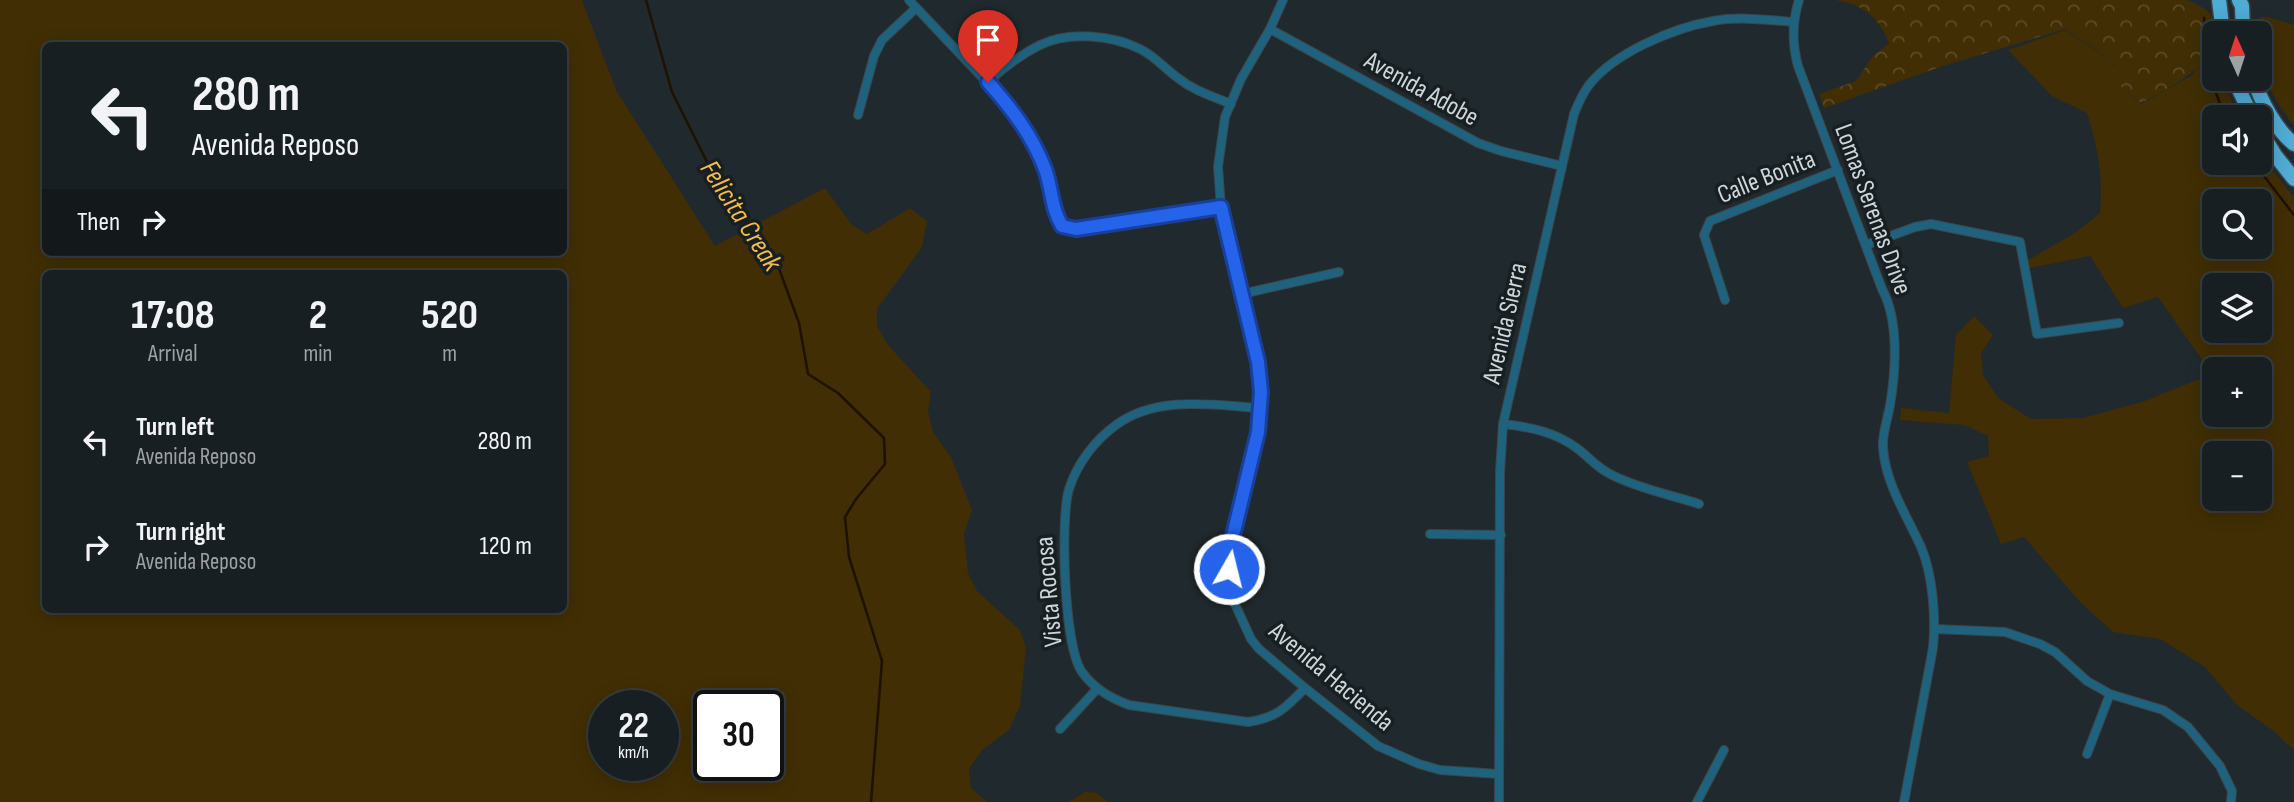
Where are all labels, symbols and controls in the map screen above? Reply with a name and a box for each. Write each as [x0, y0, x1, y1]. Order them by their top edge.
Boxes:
pin [958, 10, 1018, 82]
icon: arrive [969, 21, 1007, 59]
north arrow [2202, 21, 2272, 91]
map controls [2202, 21, 2272, 511]
street label: Avenida Adobe [1358, 45, 1484, 133]
text: 280 m [192, 66, 300, 125]
icon: left [77, 70, 168, 161]
button: sound [2202, 105, 2272, 175]
street label: Lomas Serenas Drive [1827, 120, 1918, 299]
text: Avenida Reposo [192, 126, 359, 165]
street label: Calle Bonita [1713, 144, 1820, 211]
water label: Felicita Creak [693, 154, 789, 279]
button: search [2202, 189, 2272, 259]
icon: right [134, 203, 172, 241]
text: Then [77, 207, 120, 238]
street label: Avenida Sierra [1476, 260, 1534, 388]
button: layers [2202, 273, 2272, 343]
text: 17:08 [131, 290, 214, 341]
text: 2 [309, 290, 327, 341]
text: 520 [421, 290, 478, 341]
text: Arrival [148, 340, 197, 368]
text: min [303, 340, 332, 368]
text: m [442, 340, 457, 368]
button: + [2202, 357, 2272, 427]
text: Turn left [136, 412, 214, 443]
icon: left [77, 423, 115, 461]
text: 280 m [477, 426, 532, 457]
button: − [2202, 441, 2272, 511]
text: Avenida Reposo [136, 443, 256, 471]
text: Turn right [136, 517, 225, 548]
icon: right [77, 528, 115, 566]
text: 120 m [479, 531, 532, 562]
position arrow [1192, 532, 1266, 606]
street label: Vista Rocosa [1029, 535, 1070, 648]
text: Avenida Reposo [136, 548, 256, 576]
street label: Avenida Hacienda [1262, 615, 1400, 738]
speed limit sign: 30 [693, 690, 784, 781]
text: 22 [618, 705, 649, 748]
text: km/h [618, 742, 649, 763]

